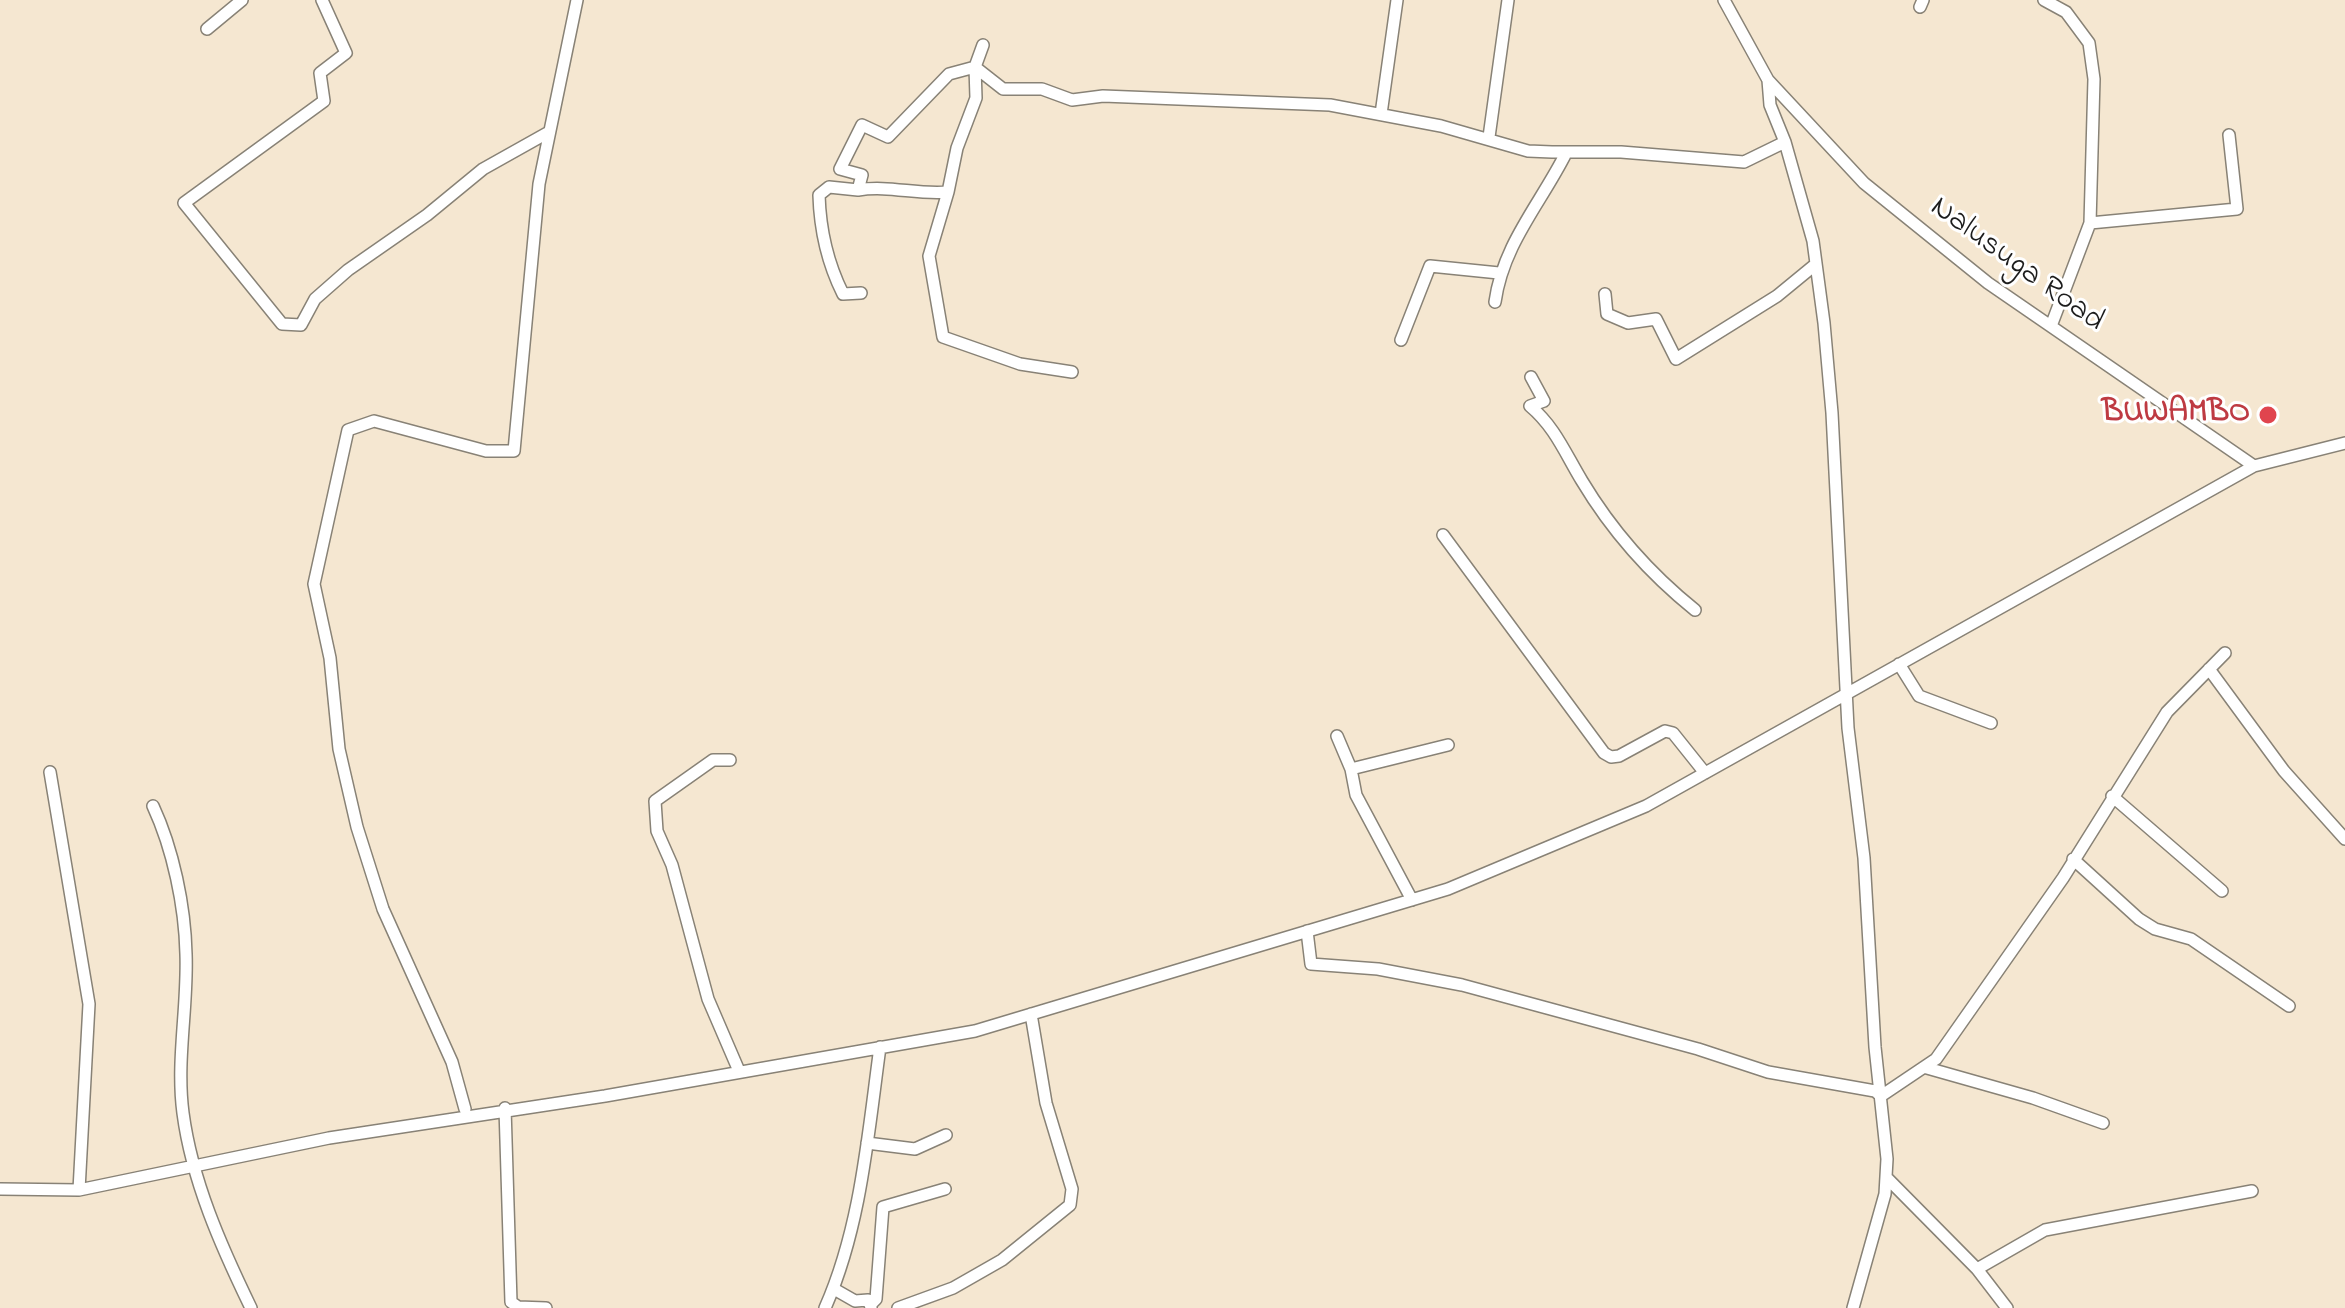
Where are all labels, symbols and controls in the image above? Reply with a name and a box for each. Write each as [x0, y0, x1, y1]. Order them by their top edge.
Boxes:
street label: Nalusuga Road [1921, 190, 2111, 342]
place label: BUWAMBO [2102, 396, 2250, 434]
marker: BUWAMBO [2257, 404, 2279, 426]

